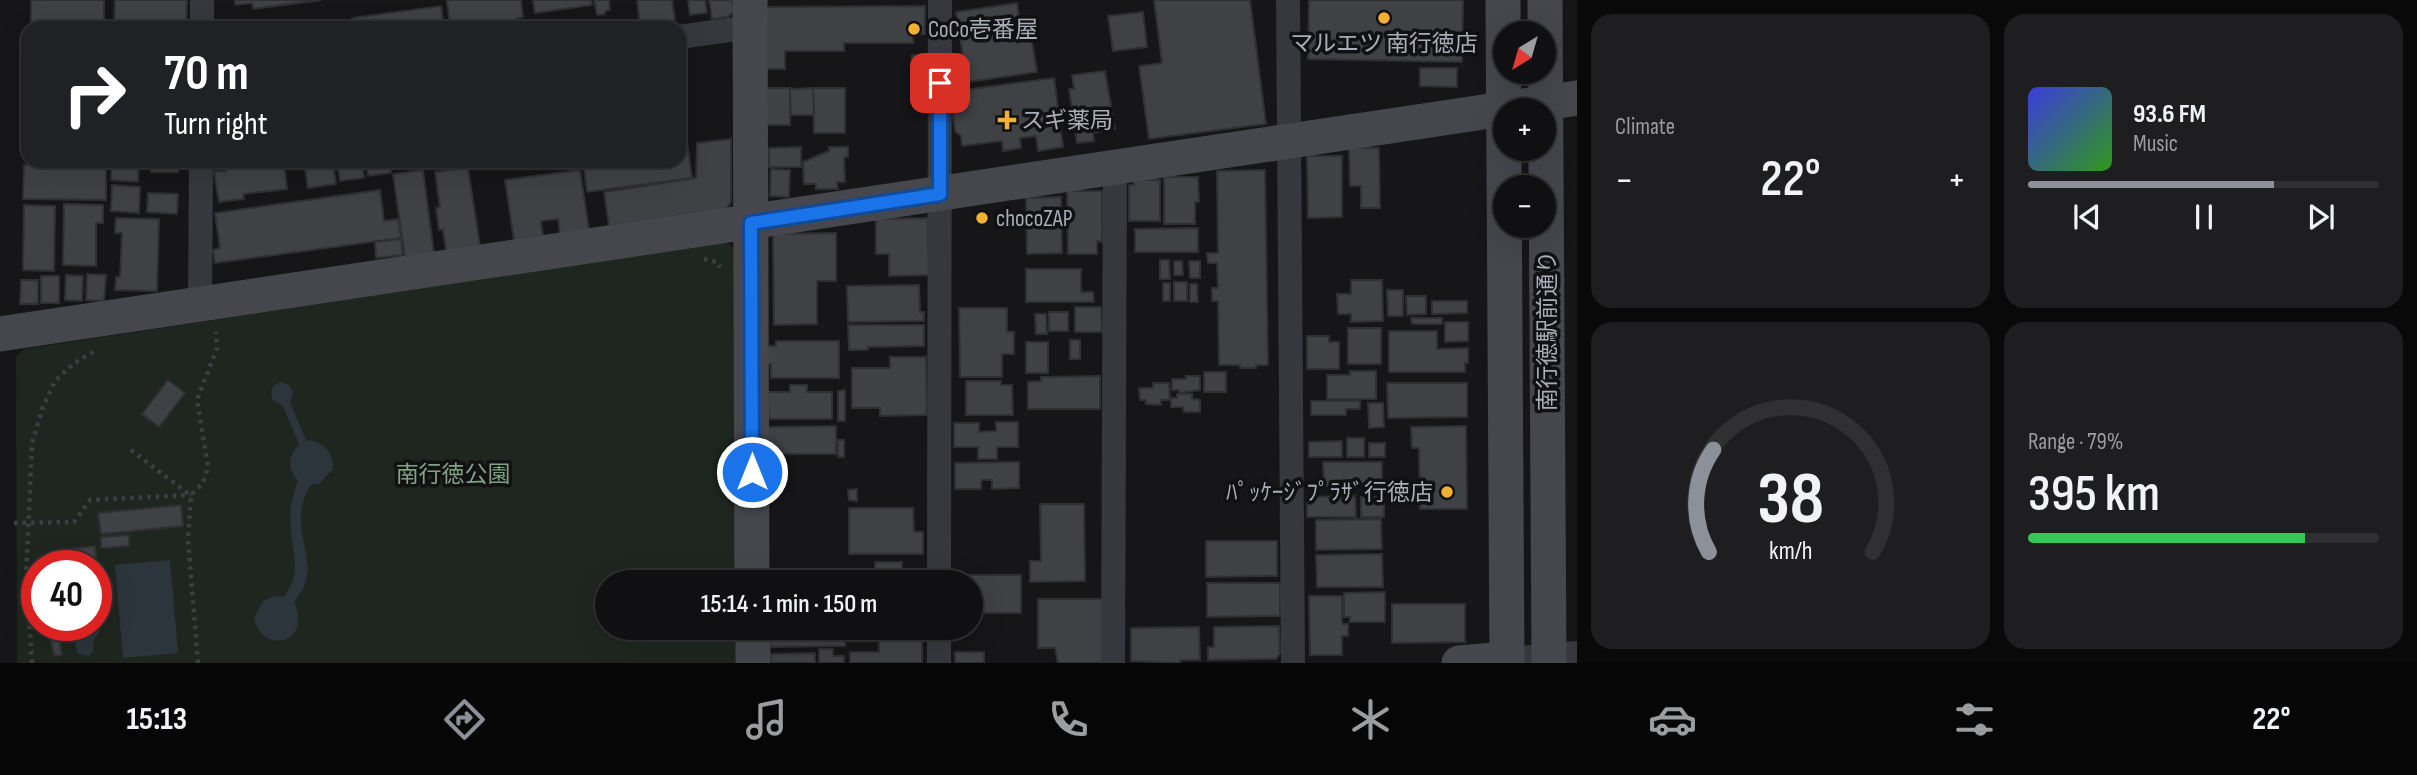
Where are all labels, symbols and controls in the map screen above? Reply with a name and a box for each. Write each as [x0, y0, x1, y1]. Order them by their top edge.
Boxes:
marker: マルエツ 南行徳店 [1376, 10, 1392, 26]
place label: CoCo壱番屋 [928, 16, 1038, 44]
marker: CoCo壱番屋 [906, 21, 922, 37]
north arrow [1493, 21, 1556, 84]
map controls [1493, 21, 1556, 238]
place label: マルエツ 南行徳店 [1290, 30, 1478, 58]
text: 70 m [164, 45, 249, 104]
icon: right [49, 49, 140, 140]
pin [910, 53, 970, 113]
icon: arrive [921, 64, 959, 102]
button: + [1493, 98, 1556, 161]
text: 93.6 FM [2133, 99, 2206, 130]
text: Turn right [164, 105, 268, 144]
place label: スギ薬局 [1021, 107, 1113, 135]
marker: スギ薬局 [999, 112, 1015, 128]
text: Climate [1615, 113, 1675, 141]
text: Music [2133, 130, 2178, 158]
text: 22° [1760, 148, 1821, 211]
text: − [1615, 158, 1634, 203]
text: + [1947, 158, 1966, 203]
button: − [1493, 175, 1556, 238]
icon: previous [2068, 198, 2106, 236]
icon: pause [2185, 198, 2223, 236]
icon: next [2302, 198, 2340, 236]
place label: chocoZAP [996, 205, 1072, 233]
marker: chocoZAP [974, 210, 990, 226]
street label: 南行徳駅前通り [1534, 251, 1562, 412]
text: Range · 79% [2028, 428, 2123, 456]
position arrow [715, 435, 789, 509]
text: 38 [1757, 456, 1824, 544]
park label: 南行徳公園 [396, 461, 511, 489]
text: 395 km [2028, 463, 2160, 526]
place label: ﾊﾟｯｹｰｼﾞﾌﾟﾗｻﾞ行徳店 [1226, 479, 1433, 507]
marker: ﾊﾟｯｹｰｼﾞﾌﾟﾗｻﾞ行徳店 [1439, 484, 1455, 500]
text: km/h [1769, 535, 1812, 566]
speed limit sign: 40 [21, 550, 112, 641]
text: 15:14 · 1 min · 150 m [701, 589, 877, 620]
icon: directions [440, 695, 489, 744]
icon: music [742, 695, 791, 744]
icon: phone [1044, 695, 1093, 744]
icon: climate [1346, 695, 1395, 744]
icon: car [1648, 695, 1697, 744]
icon: filters [1950, 695, 1999, 744]
text: 15:13 [127, 700, 187, 739]
text: 22° [2252, 700, 2290, 739]

